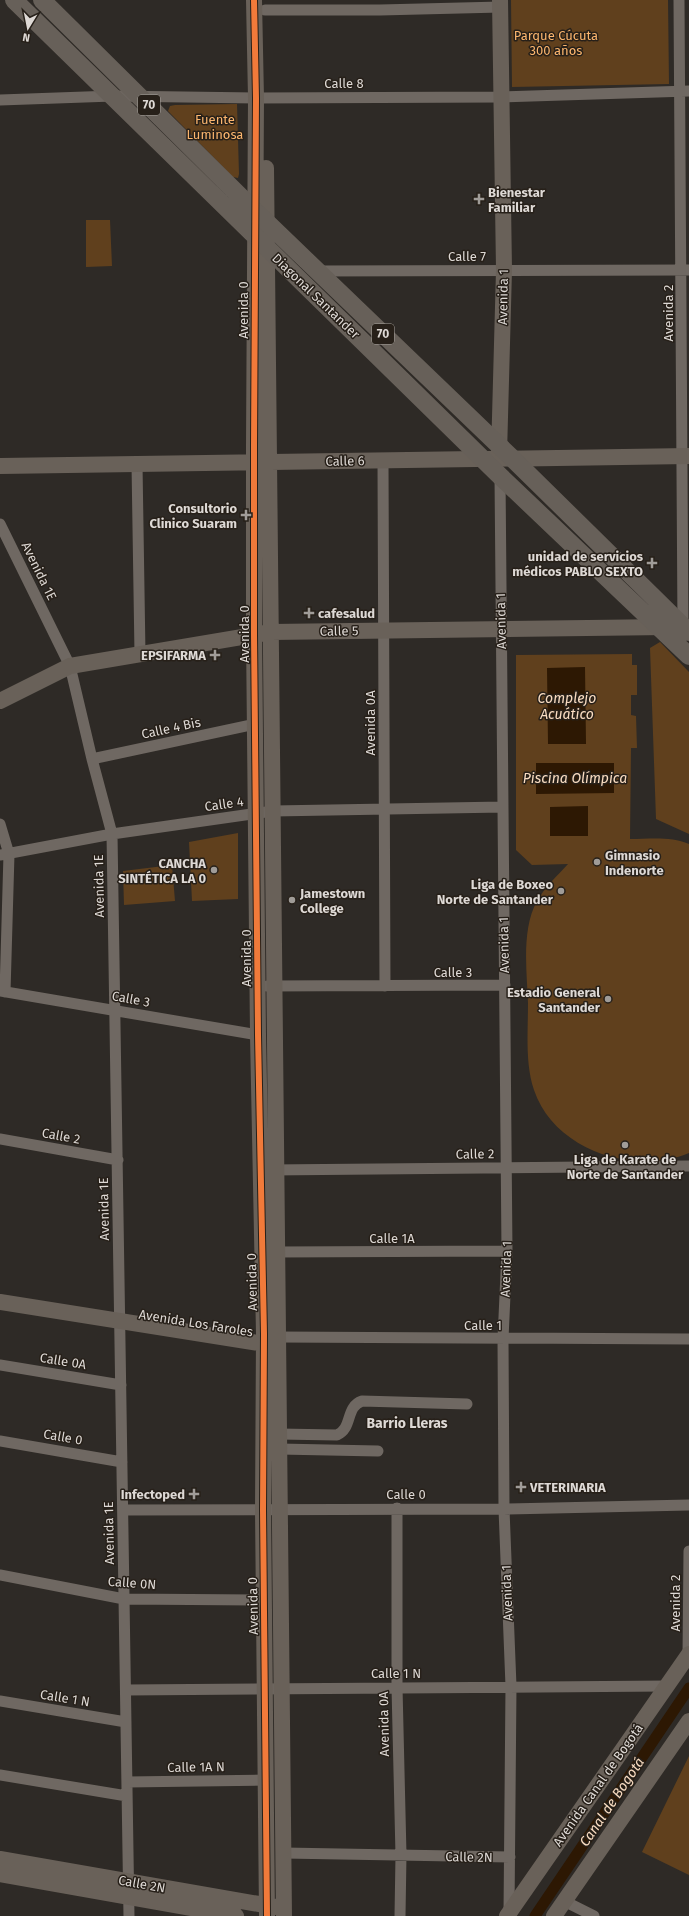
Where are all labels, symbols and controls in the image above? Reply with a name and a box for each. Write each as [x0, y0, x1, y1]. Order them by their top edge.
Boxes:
north arrow [8, 8, 48, 48]
park label: Parque Cúcuta 300 años [514, 28, 598, 58]
text: N [22, 30, 31, 44]
street label: Calle 8 [324, 76, 364, 91]
road number: 70 [138, 95, 160, 115]
park label: Fuente Luminosa [187, 112, 243, 142]
place label: Bienestar Familiar [488, 185, 546, 215]
marker: Bienestar Familiar [473, 193, 485, 205]
street label: Calle 7 [448, 249, 486, 264]
street label: Diagonal Santander [269, 250, 363, 342]
street label: Avenida 1 [495, 269, 511, 325]
street label: Avenida 0 [236, 281, 251, 339]
street label: Avenida 2 [661, 285, 676, 341]
road number: 70 [372, 324, 394, 344]
street label: Calle 6 [325, 453, 365, 469]
place label: Consultorio Clinico Suaram [149, 501, 237, 531]
marker: Consultorio Clinico Suaram [240, 509, 252, 521]
street label: Avenida 1E [18, 539, 60, 603]
place label: unidad de servicios médicos PABLO SEXTO [512, 549, 644, 579]
marker: unidad de servicios médicos PABLO SEXTO [646, 557, 658, 569]
street label: Avenida 1 [493, 593, 509, 649]
street label: Avenida 0 [237, 605, 252, 663]
place label: cafesalud [318, 606, 375, 621]
marker: cafesalud [303, 607, 315, 619]
street label: Calle 5 [320, 623, 358, 639]
place label: EPSIFARMA [141, 648, 206, 663]
marker: EPSIFARMA [209, 649, 221, 661]
street label: Avenida 0A [363, 690, 378, 756]
water label: Complejo Acuático [538, 690, 596, 723]
street label: Calle 4 Bis [140, 714, 202, 742]
water label: Piscina Olímpica [523, 770, 627, 787]
street label: Calle 4 [204, 794, 244, 814]
place label: Gimnasio Indenorte [605, 848, 664, 878]
street label: Avenida 1E [91, 854, 107, 918]
place label: CANCHA SINTÉTICA LA 0 [118, 856, 206, 886]
marker: Gimnasio Indenorte [592, 857, 602, 867]
marker: CANCHA SINTÉTICA LA 0 [209, 865, 219, 875]
place label: Liga de Boxeo Norte de Santander [437, 877, 554, 907]
place label: Jamestown College [299, 886, 365, 916]
marker: Liga de Boxeo Norte de Santander [556, 886, 566, 896]
marker: Jamestown College [287, 895, 297, 905]
street label: Avenida 1 [496, 917, 512, 973]
street label: Avenida 0 [239, 929, 254, 987]
street label: Calle 3 [434, 965, 472, 980]
place label: Estadio General Santander [507, 985, 601, 1015]
street label: Calle 3 [111, 988, 151, 1010]
marker: Estadio General Santander [603, 994, 613, 1004]
street label: Calle 2 [41, 1125, 81, 1147]
marker: Liga de Karate de Norte de Santander [620, 1140, 630, 1150]
street label: Calle 2 [456, 1146, 494, 1162]
place label: Liga de Karate de Norte de Santander [567, 1152, 684, 1182]
street label: Avenida 1E [96, 1177, 112, 1241]
street label: Calle 1A [369, 1231, 415, 1246]
street label: Avenida 1 [498, 1241, 514, 1297]
street label: Avenida 0 [244, 1253, 260, 1311]
street label: Avenida Los Faroles [138, 1307, 254, 1339]
street label: Calle 1 [464, 1318, 502, 1333]
street label: Calle 0A [39, 1350, 88, 1372]
district label: Barrio Lleras [366, 1415, 448, 1432]
street label: Calle 0 [42, 1426, 84, 1448]
place label: VETERINARIA [529, 1480, 606, 1495]
marker: VETERINARIA [515, 1481, 527, 1493]
place label: Infectoped [121, 1487, 185, 1502]
street label: Calle 0 [386, 1487, 426, 1502]
marker: Infectoped [188, 1488, 200, 1500]
street label: Avenida 1E [101, 1501, 117, 1565]
street label: Avenida 1 [499, 1565, 515, 1621]
street label: Calle 0N [107, 1574, 157, 1592]
street label: Avenida 2 [668, 1575, 683, 1631]
street label: Avenida 0 [245, 1577, 261, 1635]
street label: Calle 1 N [371, 1666, 421, 1681]
street label: Calle 1 N [39, 1687, 91, 1709]
street label: Avenida 0A [376, 1691, 392, 1757]
street label: Avenida Canal de Bogotá [550, 1721, 646, 1849]
water label: Canal de Bogotá [576, 1754, 648, 1850]
street label: Calle 1A N [167, 1759, 225, 1775]
street label: Calle 2N [445, 1849, 493, 1865]
street label: Calle 2N [117, 1872, 167, 1896]

